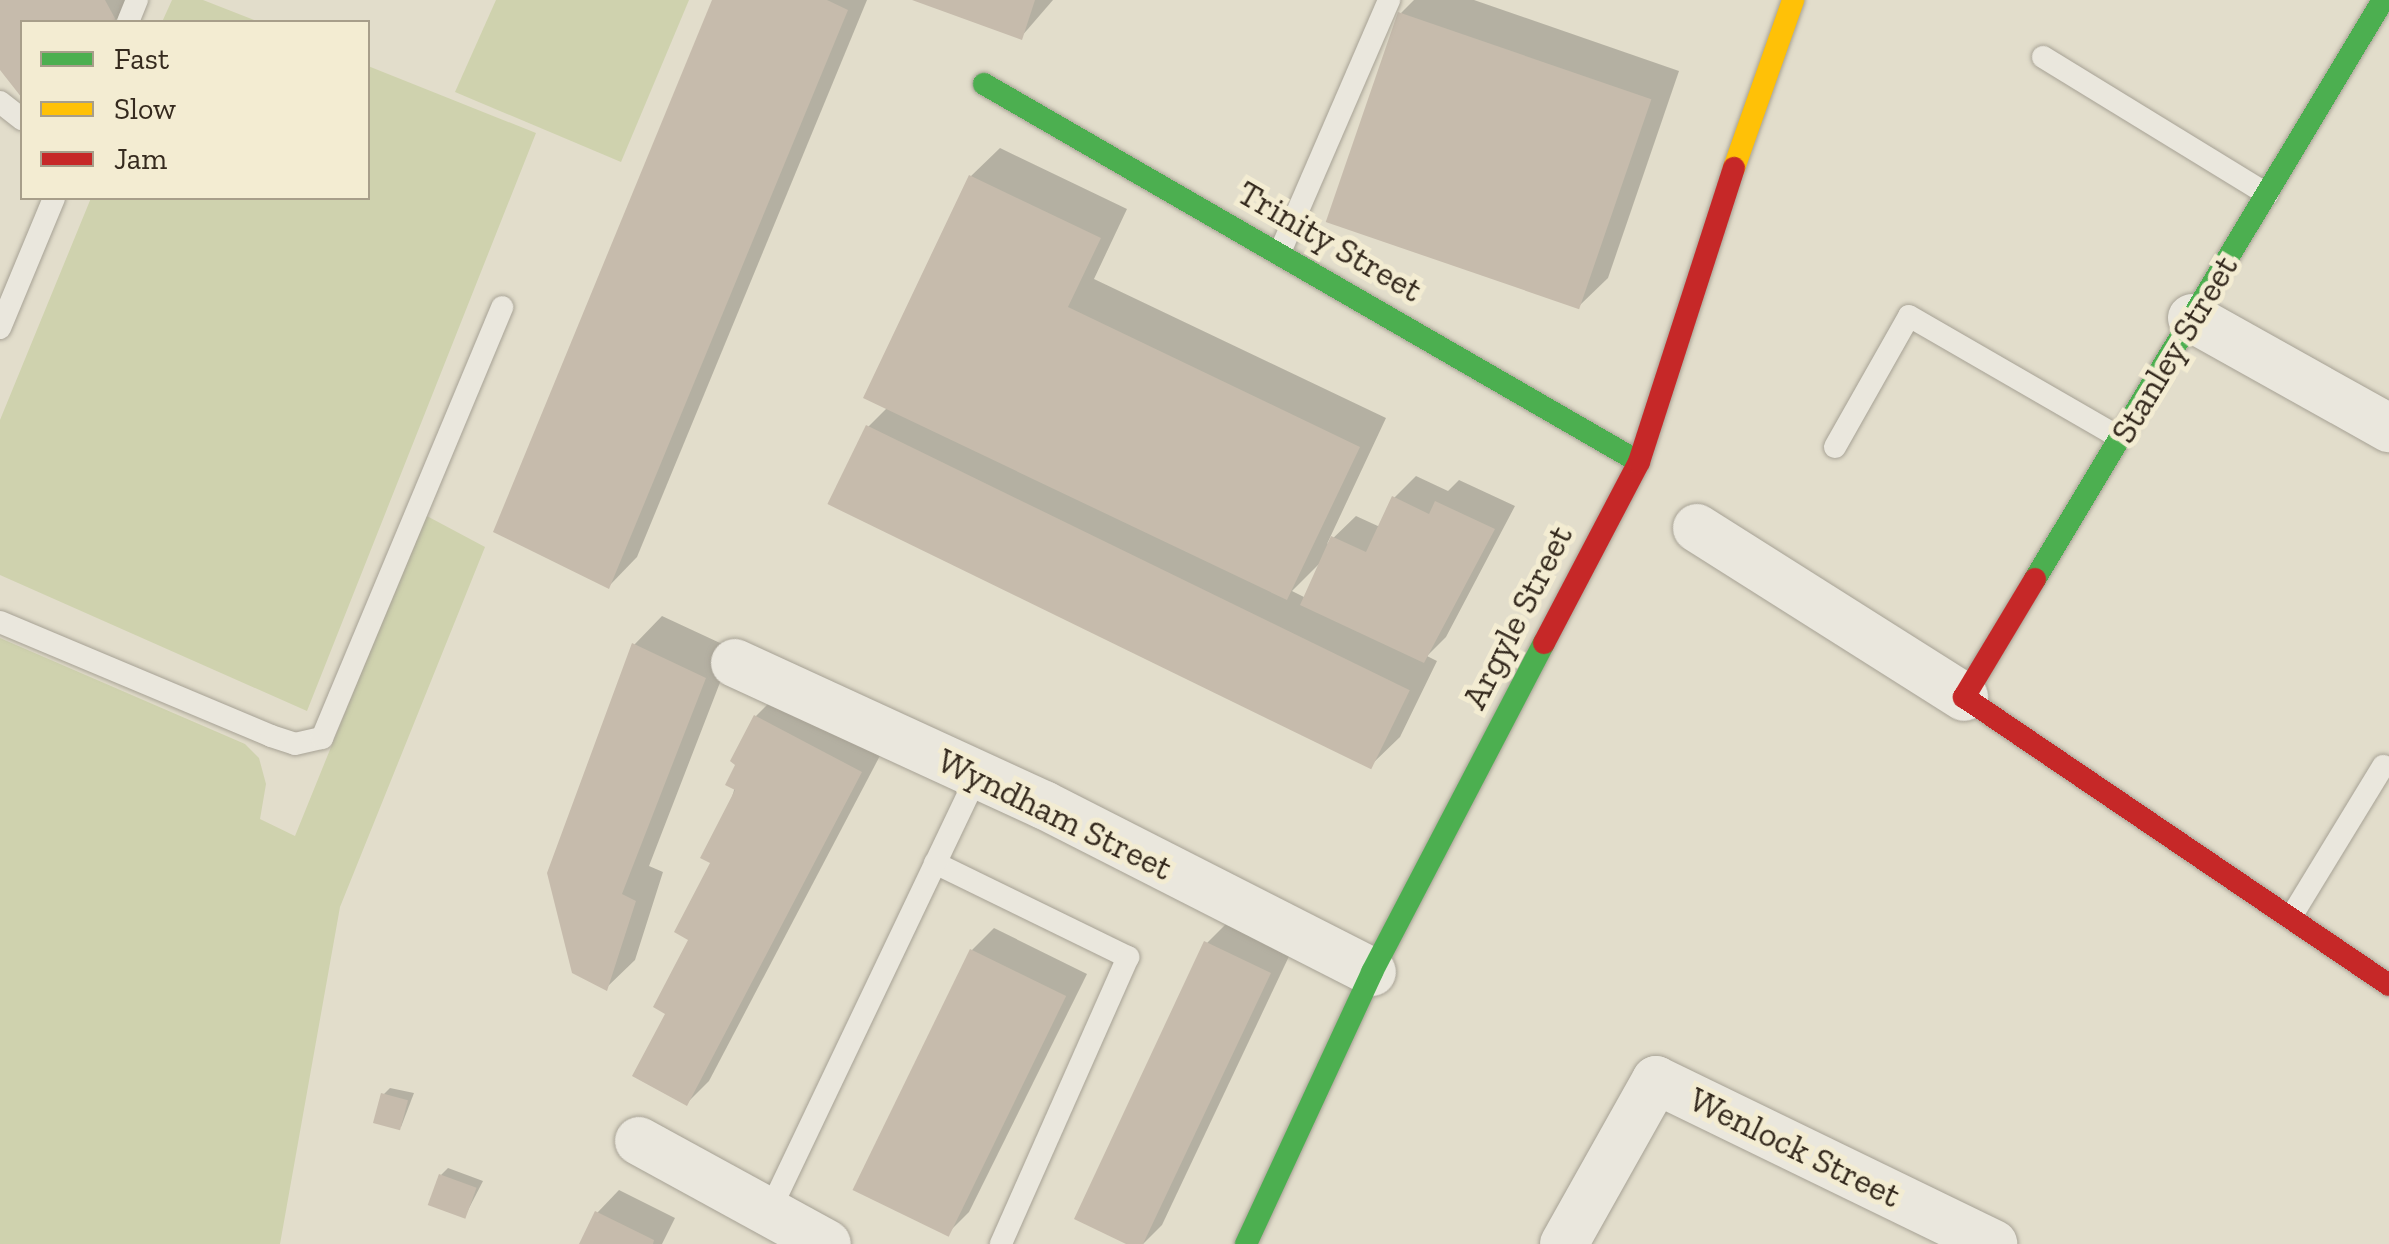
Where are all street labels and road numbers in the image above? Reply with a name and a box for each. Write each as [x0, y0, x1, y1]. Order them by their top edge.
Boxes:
street label: Trinity Street [1230, 171, 1430, 311]
street label: Stanley Street [2101, 247, 2247, 451]
street label: Argyle Street [1453, 518, 1581, 716]
street label: Wyndham Street [931, 739, 1179, 889]
street label: Wenlock Street [1683, 1078, 1907, 1216]

